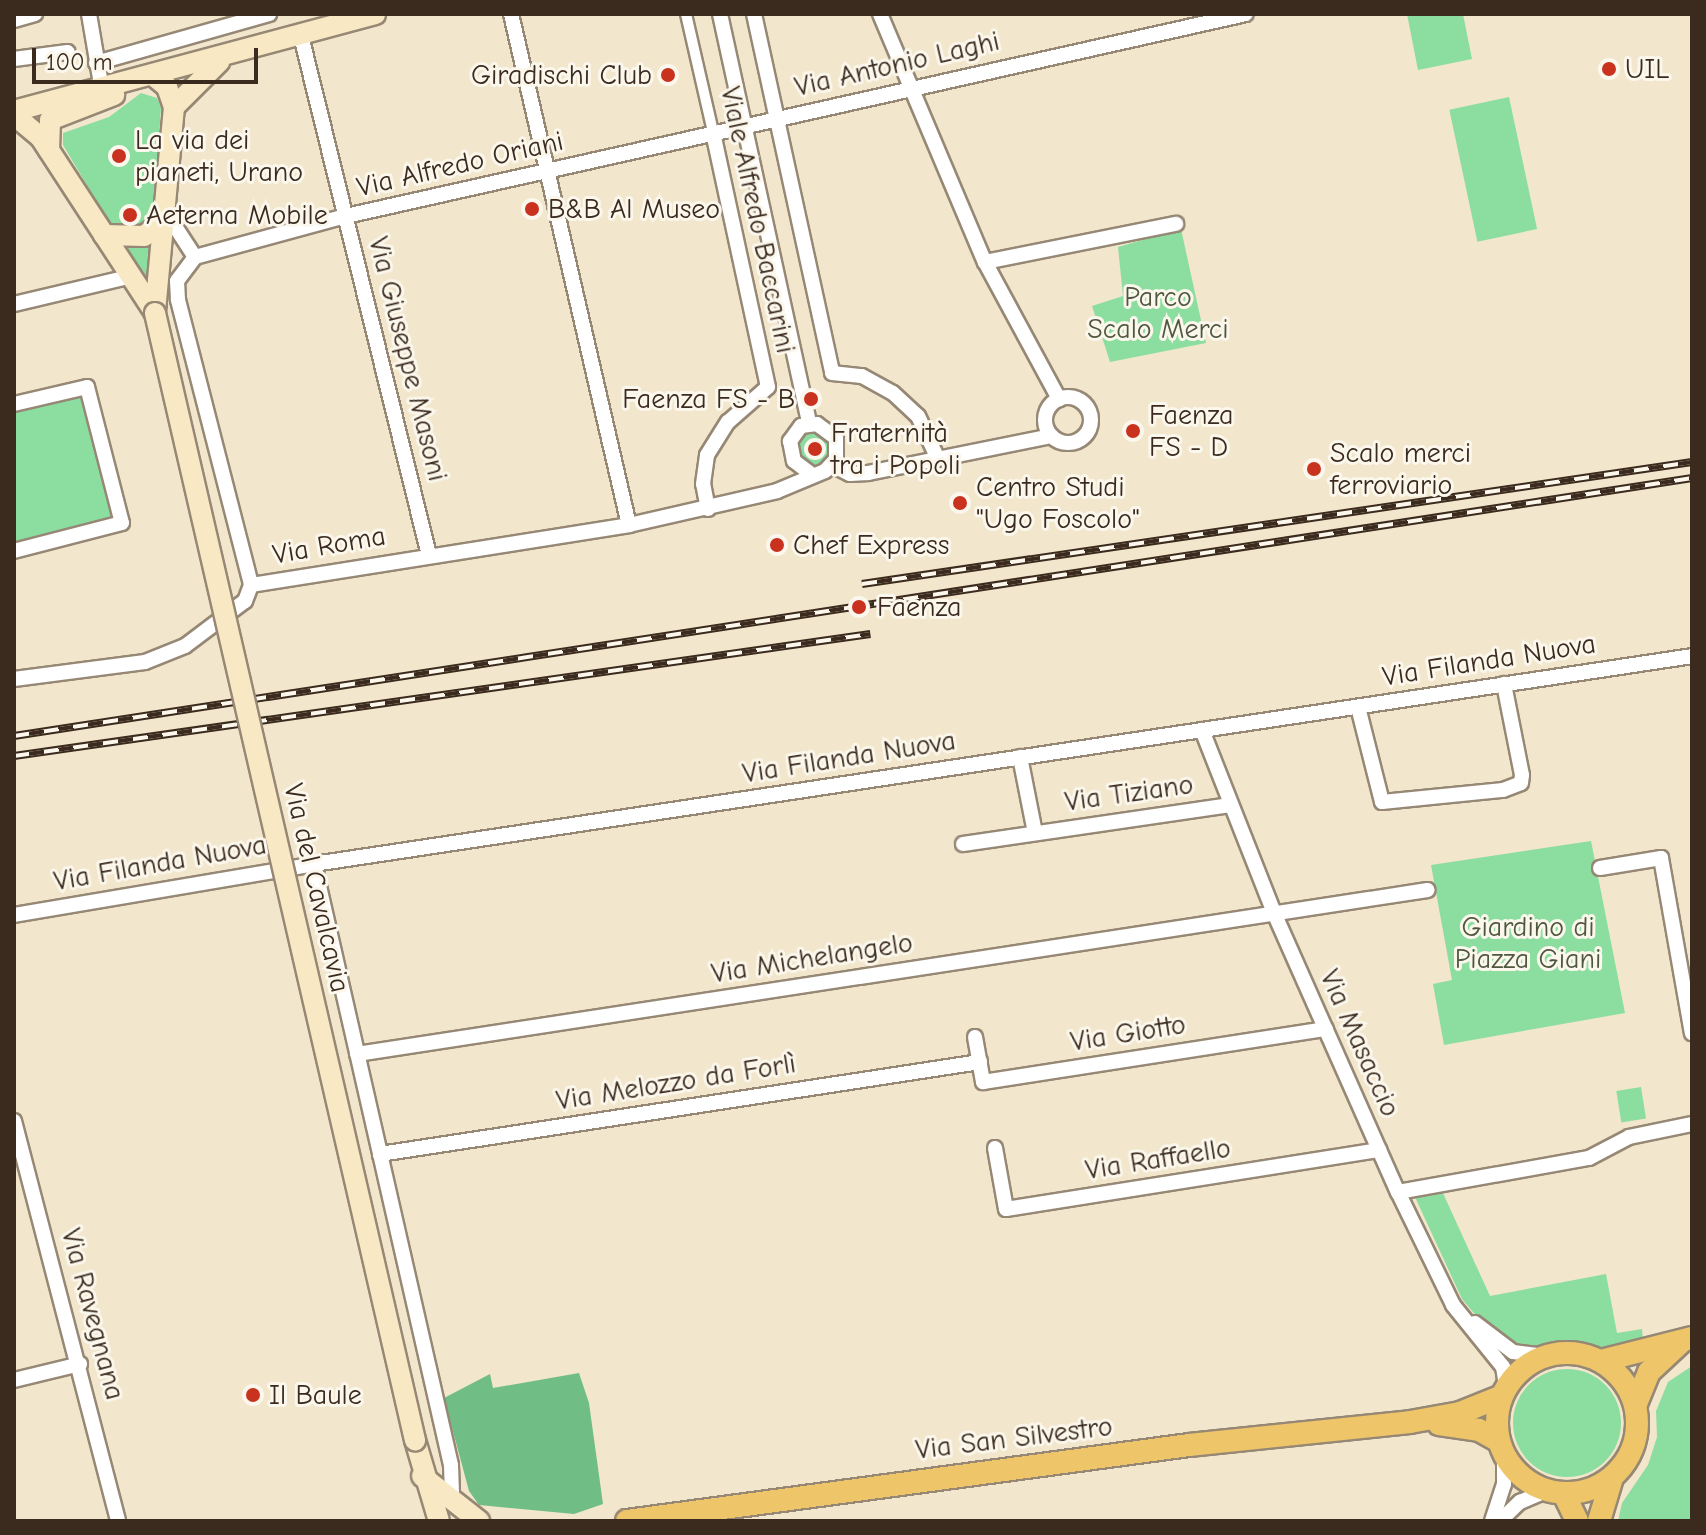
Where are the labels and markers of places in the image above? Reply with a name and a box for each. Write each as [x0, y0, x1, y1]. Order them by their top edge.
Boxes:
place label: UIL [1625, 52, 1669, 86]
place label: Giradischi Club [471, 58, 652, 92]
marker: UIL [1600, 60, 1618, 78]
marker: Giradischi Club [659, 66, 677, 84]
place label: La via dei pianeti, Urano [135, 123, 303, 189]
marker: La via dei pianeti, Urano [110, 147, 128, 165]
place label: B&B Al Museo [548, 192, 720, 226]
place label: Aeterna Mobile [146, 198, 328, 232]
marker: B&B Al Museo [523, 200, 541, 218]
marker: Aeterna Mobile [121, 206, 139, 224]
place label: Faenza FS - B [622, 382, 795, 416]
marker: Faenza FS - B [802, 390, 820, 408]
place label: Faenza FS - D [1149, 398, 1233, 464]
place label: Fraternità tra i Popoli [831, 416, 961, 482]
marker: Faenza FS - D [1124, 422, 1142, 440]
place label: Scalo merci ferroviario [1330, 436, 1471, 502]
marker: Fraternità tra i Popoli [806, 440, 824, 458]
marker: Scalo merci ferroviario [1305, 460, 1323, 478]
place label: Centro Studi "Ugo Foscolo" [976, 470, 1140, 536]
marker: Centro Studi "Ugo Foscolo" [951, 494, 969, 512]
place label: Chef Express [793, 528, 949, 562]
marker: Chef Express [768, 536, 786, 554]
place label: Faenza [877, 590, 961, 624]
marker: Faenza [848, 596, 870, 618]
place label: Il Baule [269, 1378, 362, 1412]
marker: Il Baule [244, 1386, 262, 1404]

